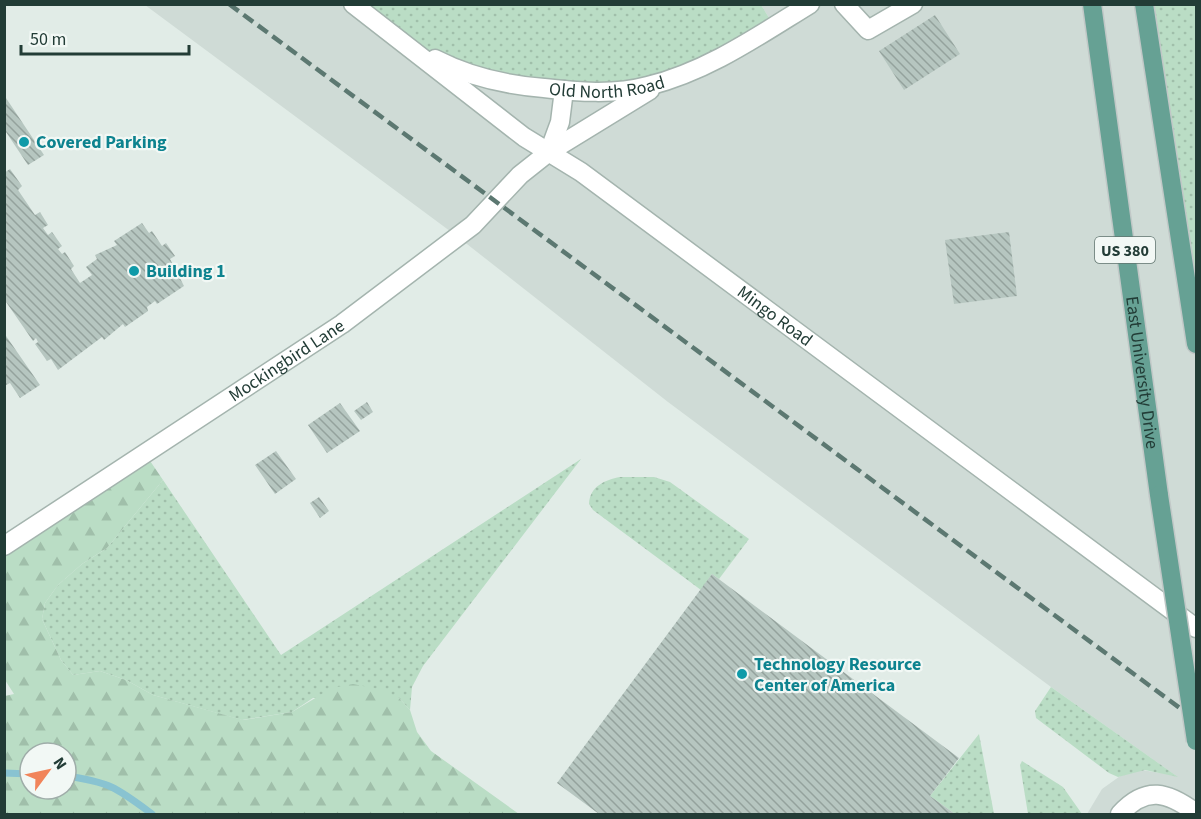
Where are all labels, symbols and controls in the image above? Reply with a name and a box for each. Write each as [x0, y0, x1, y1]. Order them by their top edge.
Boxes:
scale bar [21, 18, 189, 56]
text: 50 m [30, 27, 66, 52]
street label: Old North Road [548, 70, 668, 105]
place label: Covered Parking [36, 130, 167, 155]
marker: Covered Parking [17, 135, 31, 149]
road number: US 380 [1095, 237, 1155, 263]
place label: Building 1 [146, 259, 226, 284]
marker: Building 1 [127, 264, 141, 278]
street label: Mingo Road [732, 280, 818, 353]
street label: East University Drive [1119, 295, 1165, 451]
street label: Mockingbird Lane [224, 314, 350, 408]
place label: Technology Resource Center of America [754, 652, 921, 698]
marker: Technology Resource Center of America [735, 667, 749, 681]
north arrow [18, 741, 78, 801]
text: N [48, 753, 72, 774]

